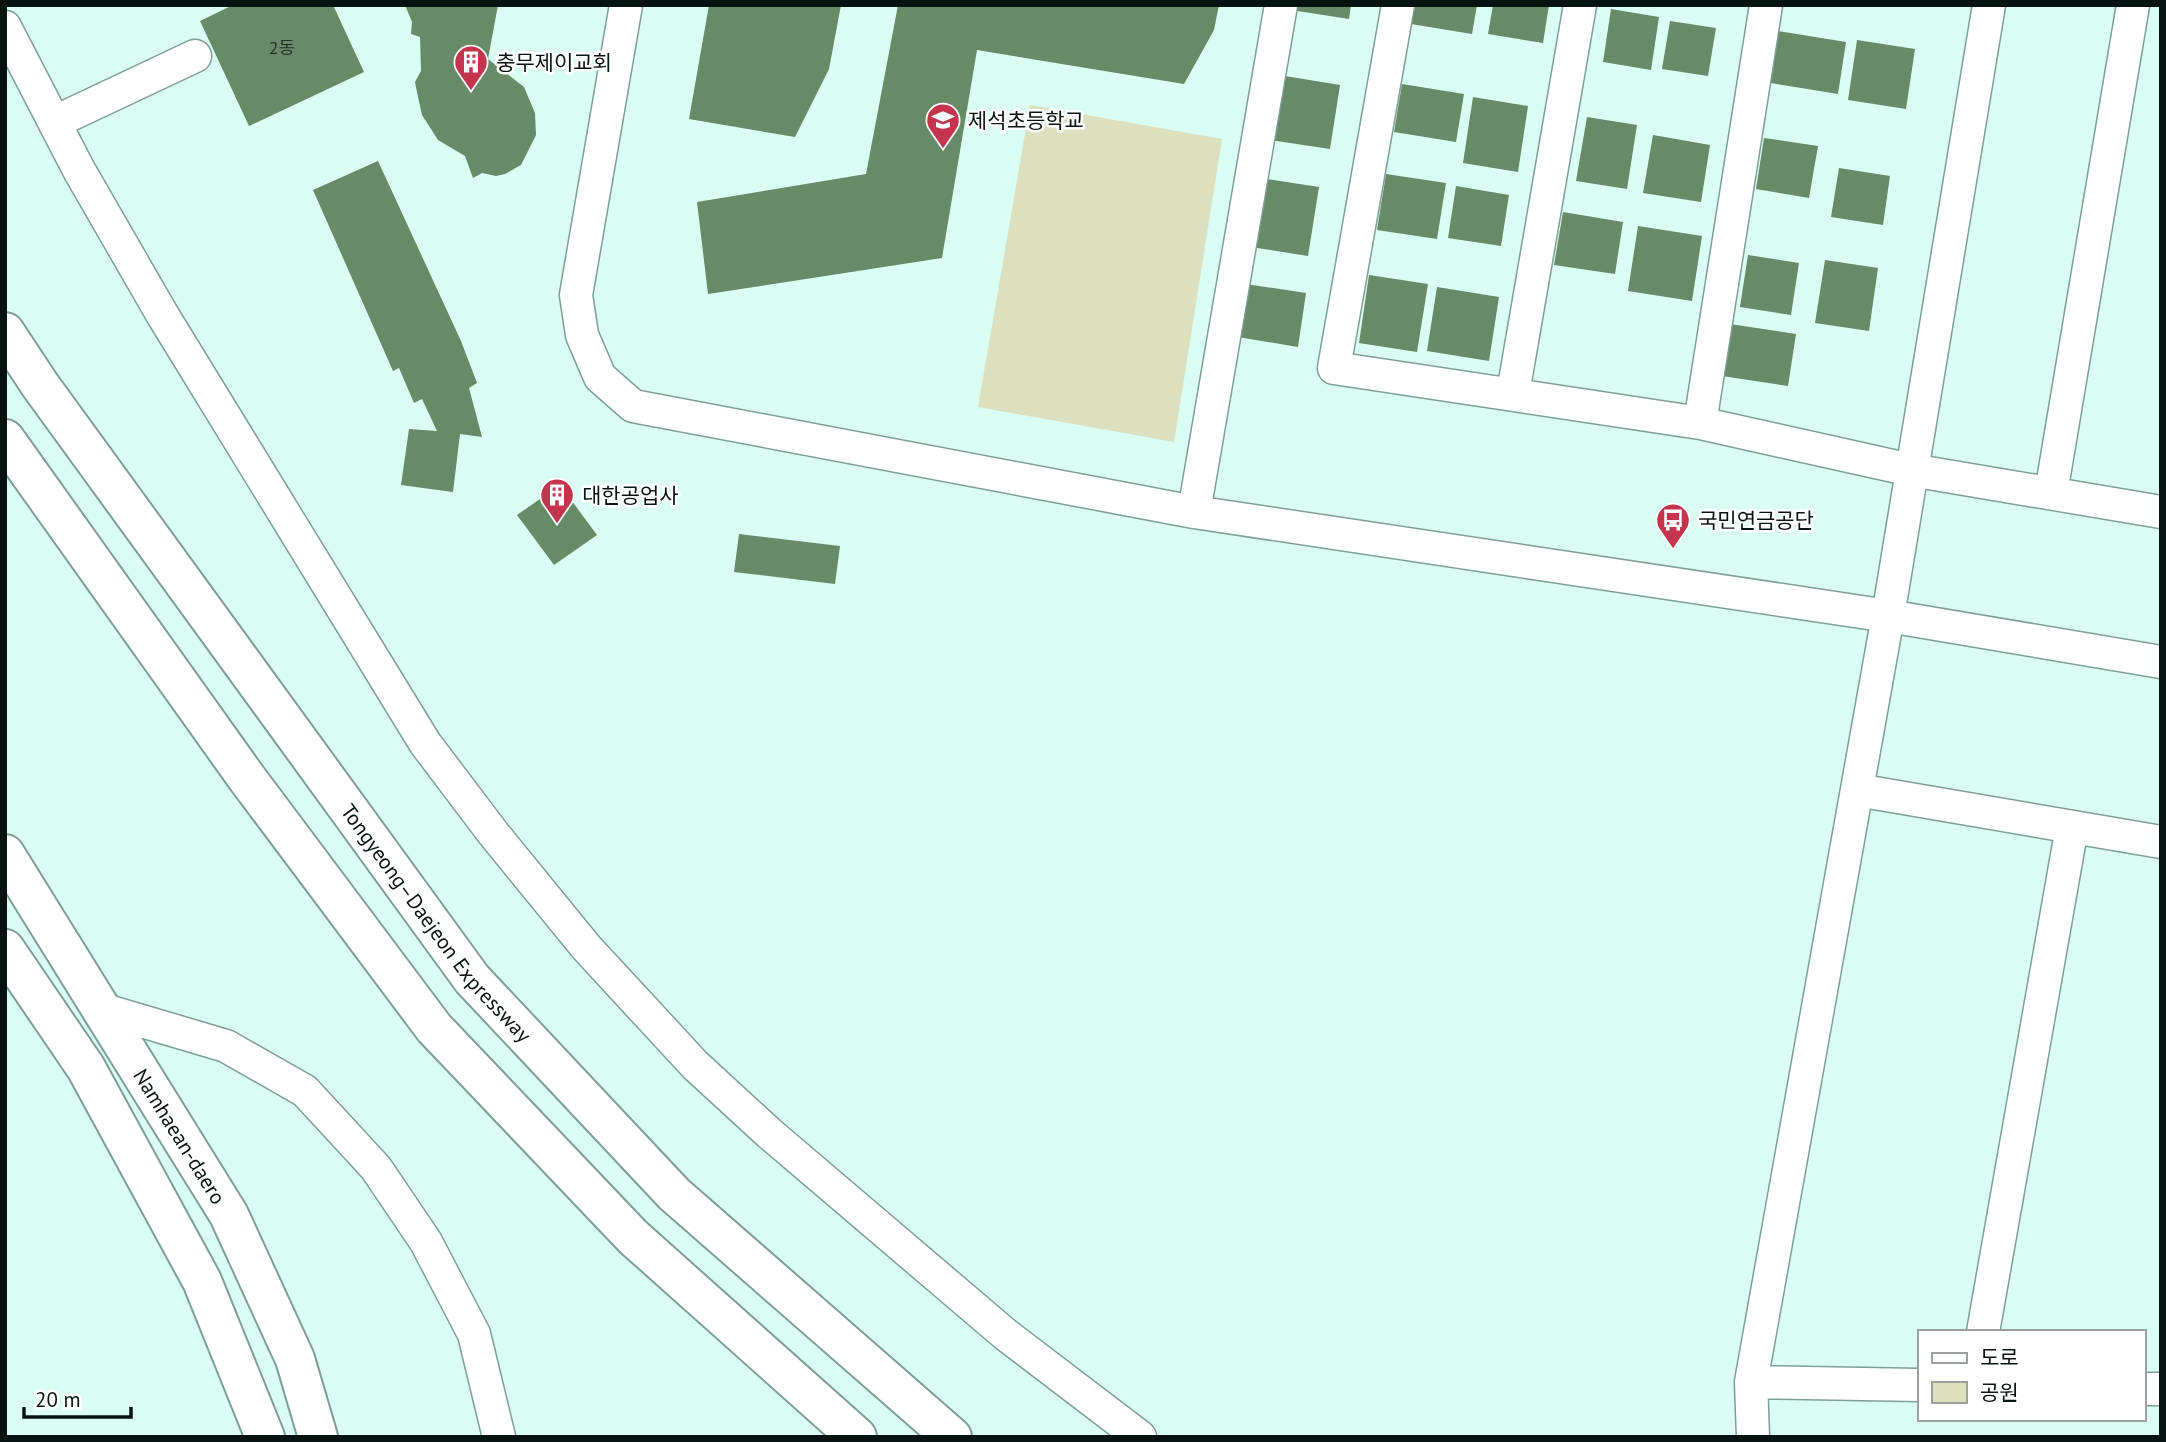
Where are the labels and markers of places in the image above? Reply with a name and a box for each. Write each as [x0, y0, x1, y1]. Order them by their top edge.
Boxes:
building icon: 충무제이교회 [452, 43, 490, 92]
place label: 충무제이교회 [496, 49, 612, 76]
school or university icon: 제석초등학교 [924, 101, 962, 150]
place label: 제석초등학교 [968, 107, 1084, 134]
building icon: 대한공업사 [538, 476, 576, 525]
place label: 대한공업사 [582, 482, 679, 509]
bus stop icon: 국민연금공단 [1654, 501, 1692, 550]
place label: 국민연금공단 [1698, 507, 1814, 534]

